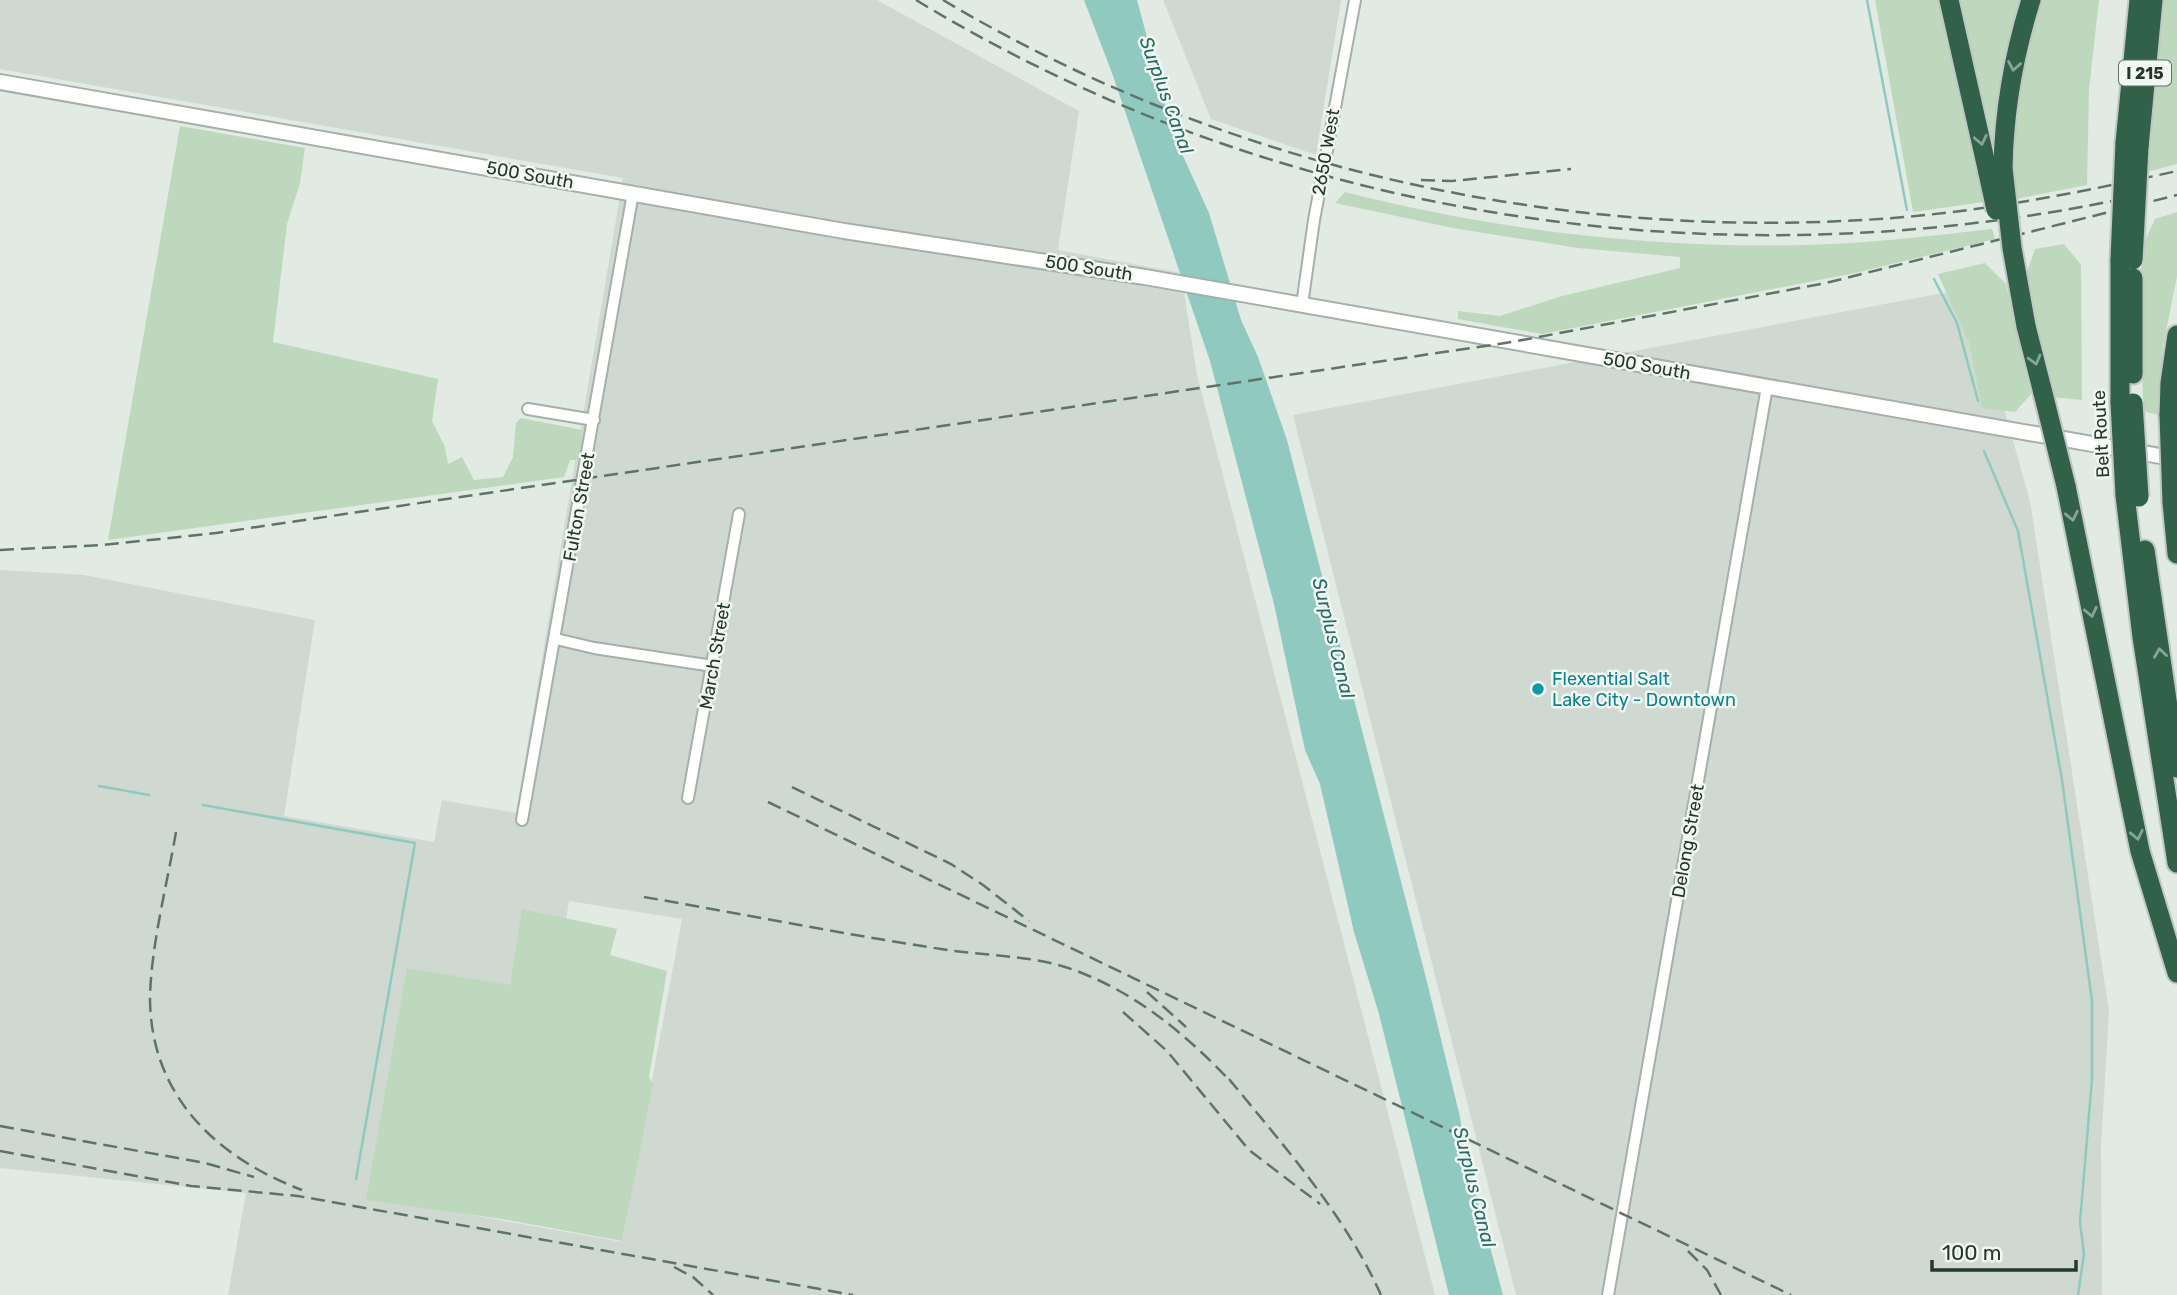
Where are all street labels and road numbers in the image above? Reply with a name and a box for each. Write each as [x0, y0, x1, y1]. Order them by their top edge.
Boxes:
road number: I 215 [2119, 60, 2171, 86]
street label: 2650 West [1308, 107, 1344, 197]
street label: 500 South [485, 156, 575, 194]
street label: 500 South [1044, 250, 1134, 286]
street label: 500 South [1602, 347, 1692, 385]
street label: Belt Route [2088, 390, 2114, 478]
street label: Fulton Street [559, 451, 599, 563]
street label: March Street [695, 601, 735, 711]
street label: Delong Street [1667, 782, 1709, 900]

